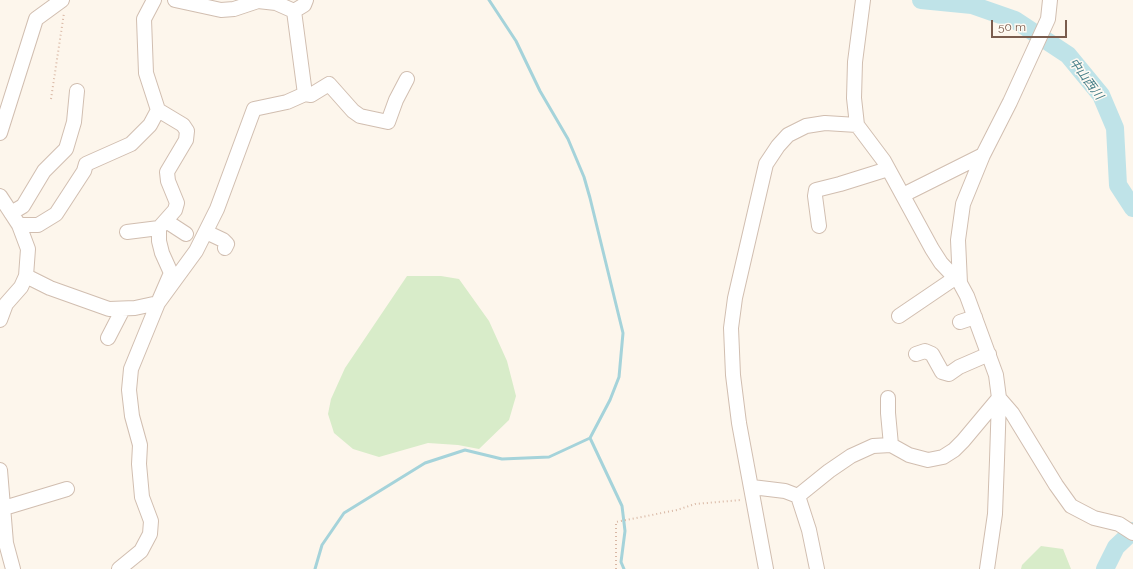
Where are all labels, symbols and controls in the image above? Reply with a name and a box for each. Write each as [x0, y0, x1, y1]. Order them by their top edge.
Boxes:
scale bar [993, 12, 1069, 38]
text: 50 m [998, 20, 1026, 34]
water label: 中山西川 [1066, 55, 1106, 103]

